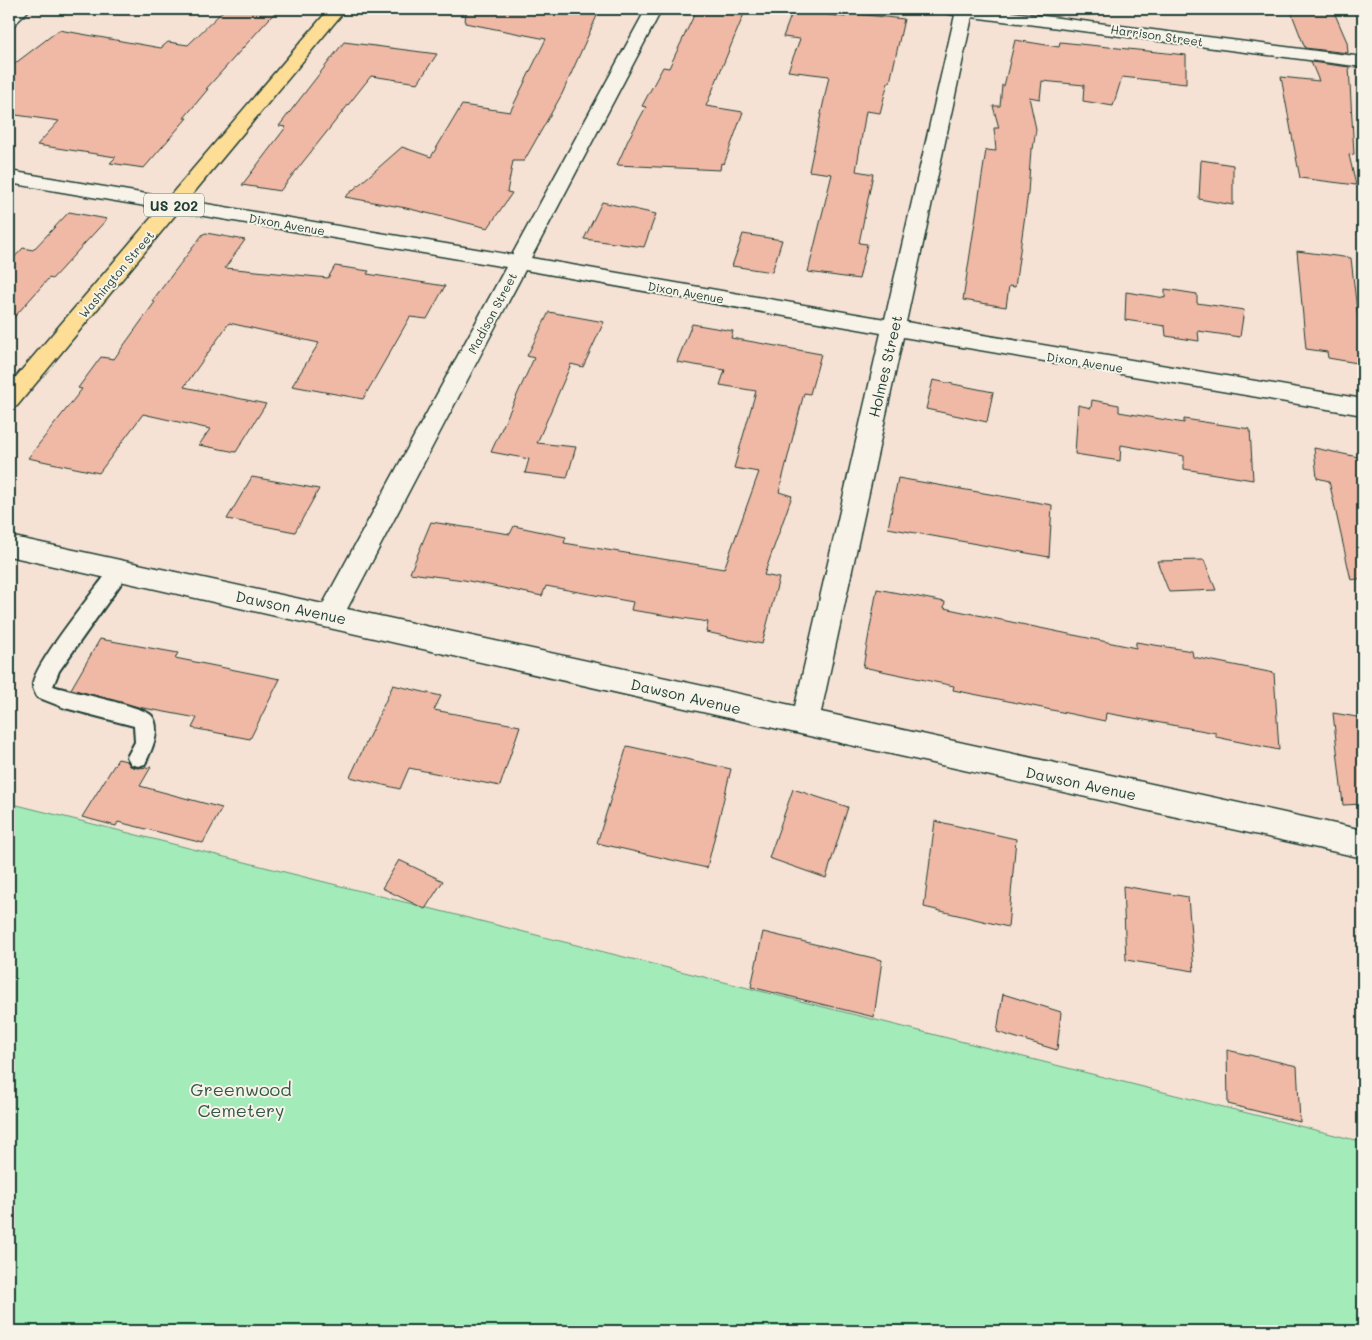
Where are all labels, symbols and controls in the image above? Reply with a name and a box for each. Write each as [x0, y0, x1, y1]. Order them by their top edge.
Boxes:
street label: Harrison Street [1110, 21, 1204, 49]
road number: US 202 [144, 194, 204, 216]
street label: Dixon Avenue [248, 209, 326, 239]
street label: Washington Street [75, 227, 157, 321]
street label: Madison Street [464, 270, 520, 356]
street label: Dixon Avenue [647, 277, 725, 307]
street label: Holmes Street [864, 313, 906, 419]
street label: Dixon Avenue [1046, 348, 1124, 376]
street label: Dawson Avenue [234, 586, 348, 628]
street label: Dawson Avenue [629, 674, 743, 718]
street label: Dawson Avenue [1024, 762, 1138, 804]
park label: Greenwood Cemetery [190, 1077, 292, 1122]

